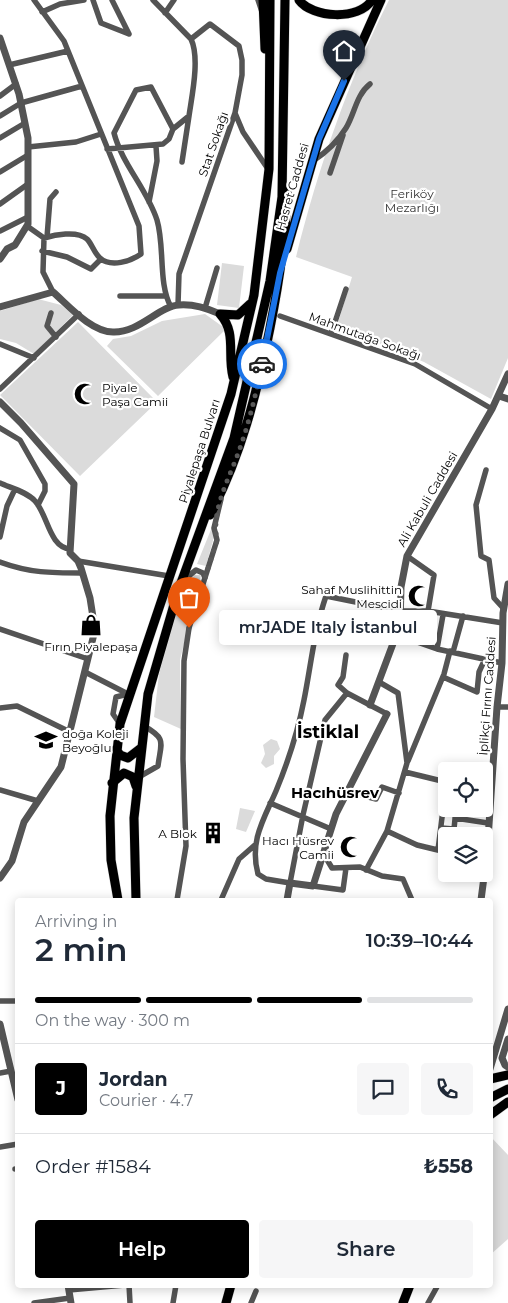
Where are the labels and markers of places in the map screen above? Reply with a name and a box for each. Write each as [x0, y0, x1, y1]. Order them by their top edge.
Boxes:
pin [323, 30, 365, 81]
place label: Piyale Paşa Camii [102, 380, 168, 409]
mosque icon: Piyale Paşa Camii [72, 381, 98, 407]
pin [168, 577, 210, 628]
place label: Sahaf Muslihittin Mescidi [301, 582, 402, 611]
mosque icon: Sahaf Muslihittin Mescidi [406, 583, 432, 609]
callout: mrJADE Italy İstanbul [219, 610, 436, 646]
shop icon: Fırın Piyalepaşa [78, 612, 104, 638]
place label: Fırın Piyalepaşa [44, 639, 138, 654]
place label: doğa Koleji Beyoğlu [62, 726, 129, 755]
school or university icon: doğa Koleji Beyoğlu [33, 727, 59, 753]
building icon: A Blok [200, 820, 226, 846]
place label: A Blok [158, 826, 198, 841]
place label: Hacı Hüsrev Camii [262, 833, 334, 862]
mosque icon: Hacı Hüsrev Camii [338, 834, 364, 860]

